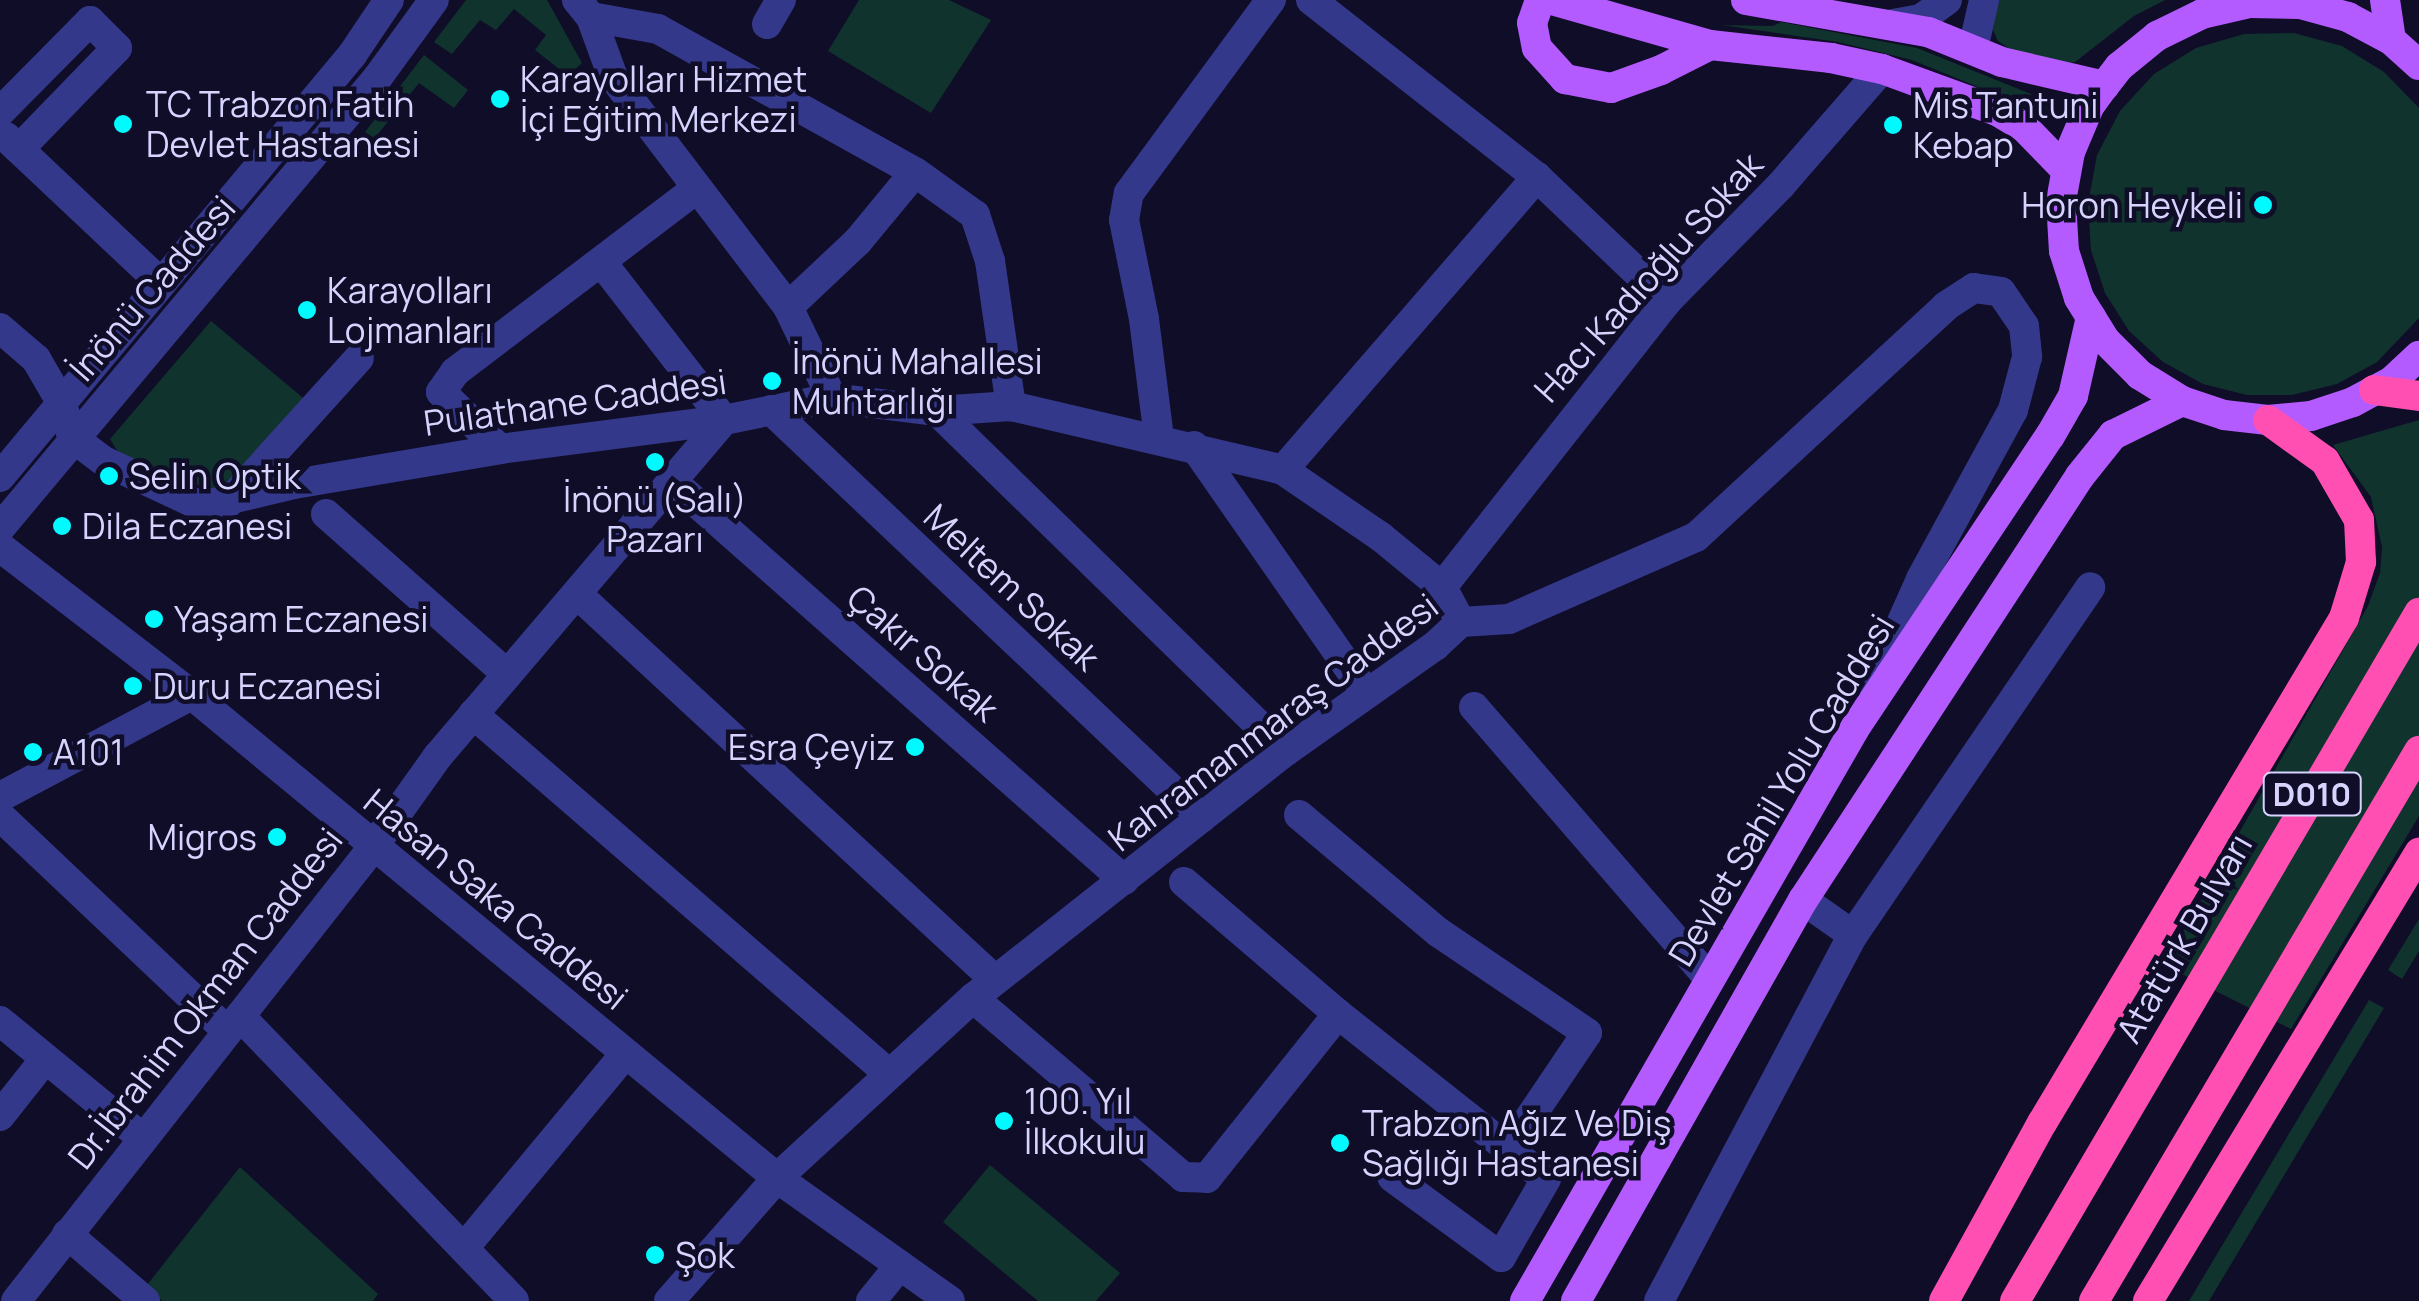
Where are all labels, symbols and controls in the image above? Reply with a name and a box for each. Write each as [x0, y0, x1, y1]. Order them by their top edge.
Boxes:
place label: Karayolları Hizmet İçi Eğitim Merkezi [520, 58, 807, 140]
place label: TC Trabzon Fatih Devlet Hastanesi [146, 83, 420, 165]
place label: Mis Tantuni Kebap [1913, 84, 2098, 166]
marker: Karayolları Hizmet İçi Eğitim Merkezi [489, 88, 511, 110]
marker: TC Trabzon Fatih Devlet Hastanesi [110, 111, 136, 137]
marker: Mis Tantuni Kebap [1882, 114, 1904, 136]
street label: Hacı Kadıoğlu Sokak [1525, 144, 1771, 410]
place label: Horon Heykeli [2021, 184, 2243, 226]
street label: İnönü Caddesi [60, 187, 244, 389]
marker: Horon Heykeli [2252, 194, 2274, 216]
place label: Karayolları Lojmanları [327, 269, 493, 351]
marker: Karayolları Lojmanları [296, 299, 318, 321]
place label: İnönü Mahallesi Muhtarlığı [792, 340, 1043, 422]
street label: Pulathane Caddesi [421, 360, 729, 444]
marker: İnönü Mahallesi Muhtarlığı [761, 370, 783, 392]
marker: İnönü (Salı) Pazarı [644, 451, 666, 473]
place label: Selin Optik [129, 455, 301, 497]
marker: Selin Optik [98, 465, 120, 487]
place label: İnönü (Salı) Pazarı [563, 478, 747, 560]
street label: Meltem Sokak [916, 495, 1108, 679]
place label: Dila Eczanesi [82, 505, 292, 547]
marker: Dila Eczanesi [51, 515, 73, 537]
street label: Çakır Sokak [839, 576, 1007, 730]
street label: Kahramanmaraş Caddesi [1100, 585, 1446, 859]
place label: Yaşam Eczanesi [174, 598, 429, 640]
street label: Devlet Sahil Yolu Caddesi [1659, 607, 1903, 973]
marker: Yaşam Eczanesi [143, 608, 165, 630]
place label: Duru Eczanesi [153, 665, 382, 707]
marker: Duru Eczanesi [122, 675, 144, 697]
place label: Esra Çeyiz [728, 726, 895, 768]
place label: A101 [53, 731, 124, 773]
marker: Esra Çeyiz [904, 736, 926, 758]
marker: A101 [22, 741, 44, 763]
road number: D010 [2262, 767, 2362, 821]
street label: Hasan Saka Caddesi [356, 780, 636, 1018]
place label: Migros [148, 816, 257, 858]
street label: Dr.İbrahim Okman Caddesi [59, 819, 351, 1177]
marker: Migros [266, 826, 288, 848]
street label: Atatürk Bulvarı [2107, 826, 2261, 1050]
place label: 100. Yıl İlkokulu [1024, 1080, 1145, 1162]
place label: Trabzon Ağız Ve Diş Sağlığı Hastanesi [1362, 1102, 1671, 1184]
marker: 100. Yıl İlkokulu [993, 1110, 1015, 1132]
marker: Trabzon Ağız Ve Diş Sağlığı Hastanesi [1327, 1130, 1353, 1156]
place label: Şok [675, 1234, 735, 1276]
marker: Şok [644, 1244, 666, 1266]

